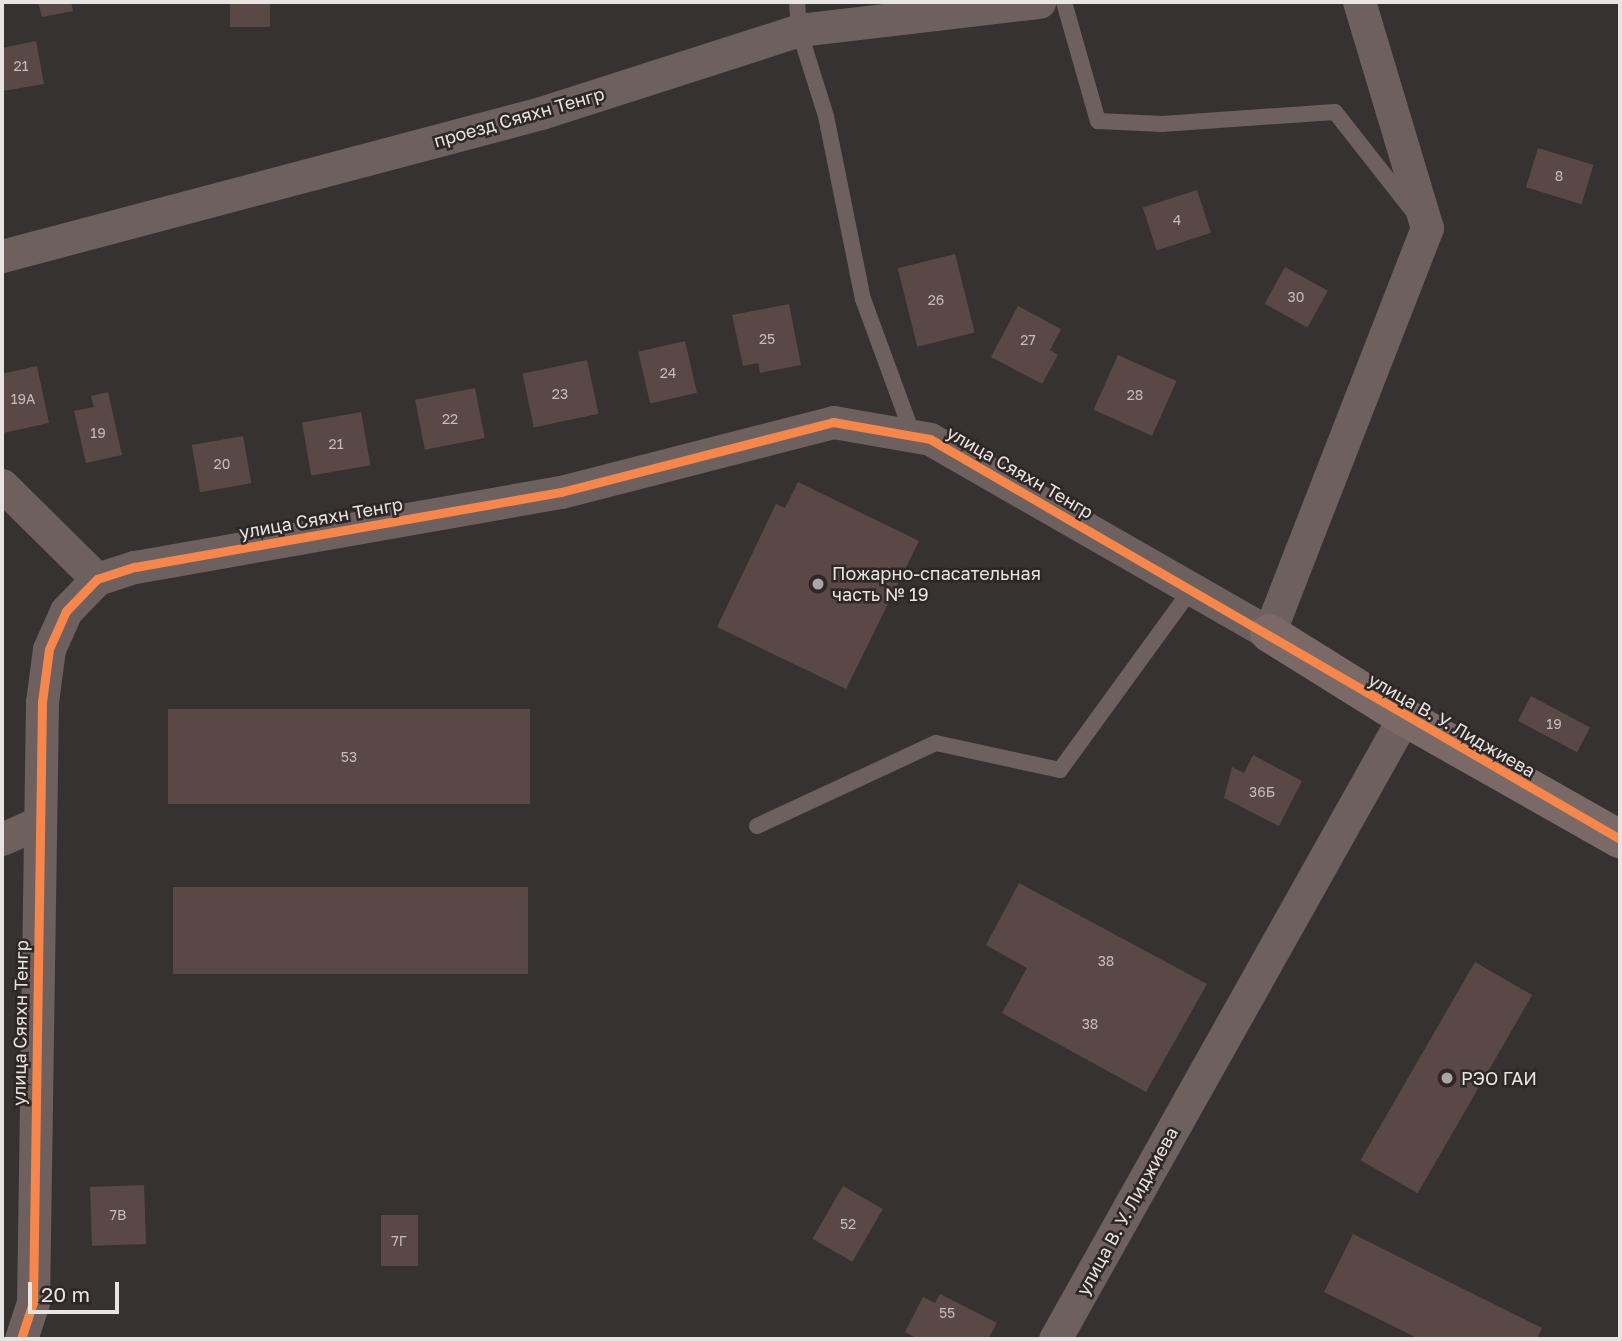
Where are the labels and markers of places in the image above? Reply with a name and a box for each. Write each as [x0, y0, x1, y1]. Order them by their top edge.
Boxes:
place label: Пожарно-спасательная часть № 19 [832, 563, 1041, 606]
marker: Пожарно-спасательная часть № 19 [810, 576, 826, 592]
place label: РЭО ГАИ [1461, 1067, 1537, 1089]
marker: РЭО ГАИ [1439, 1070, 1455, 1086]

